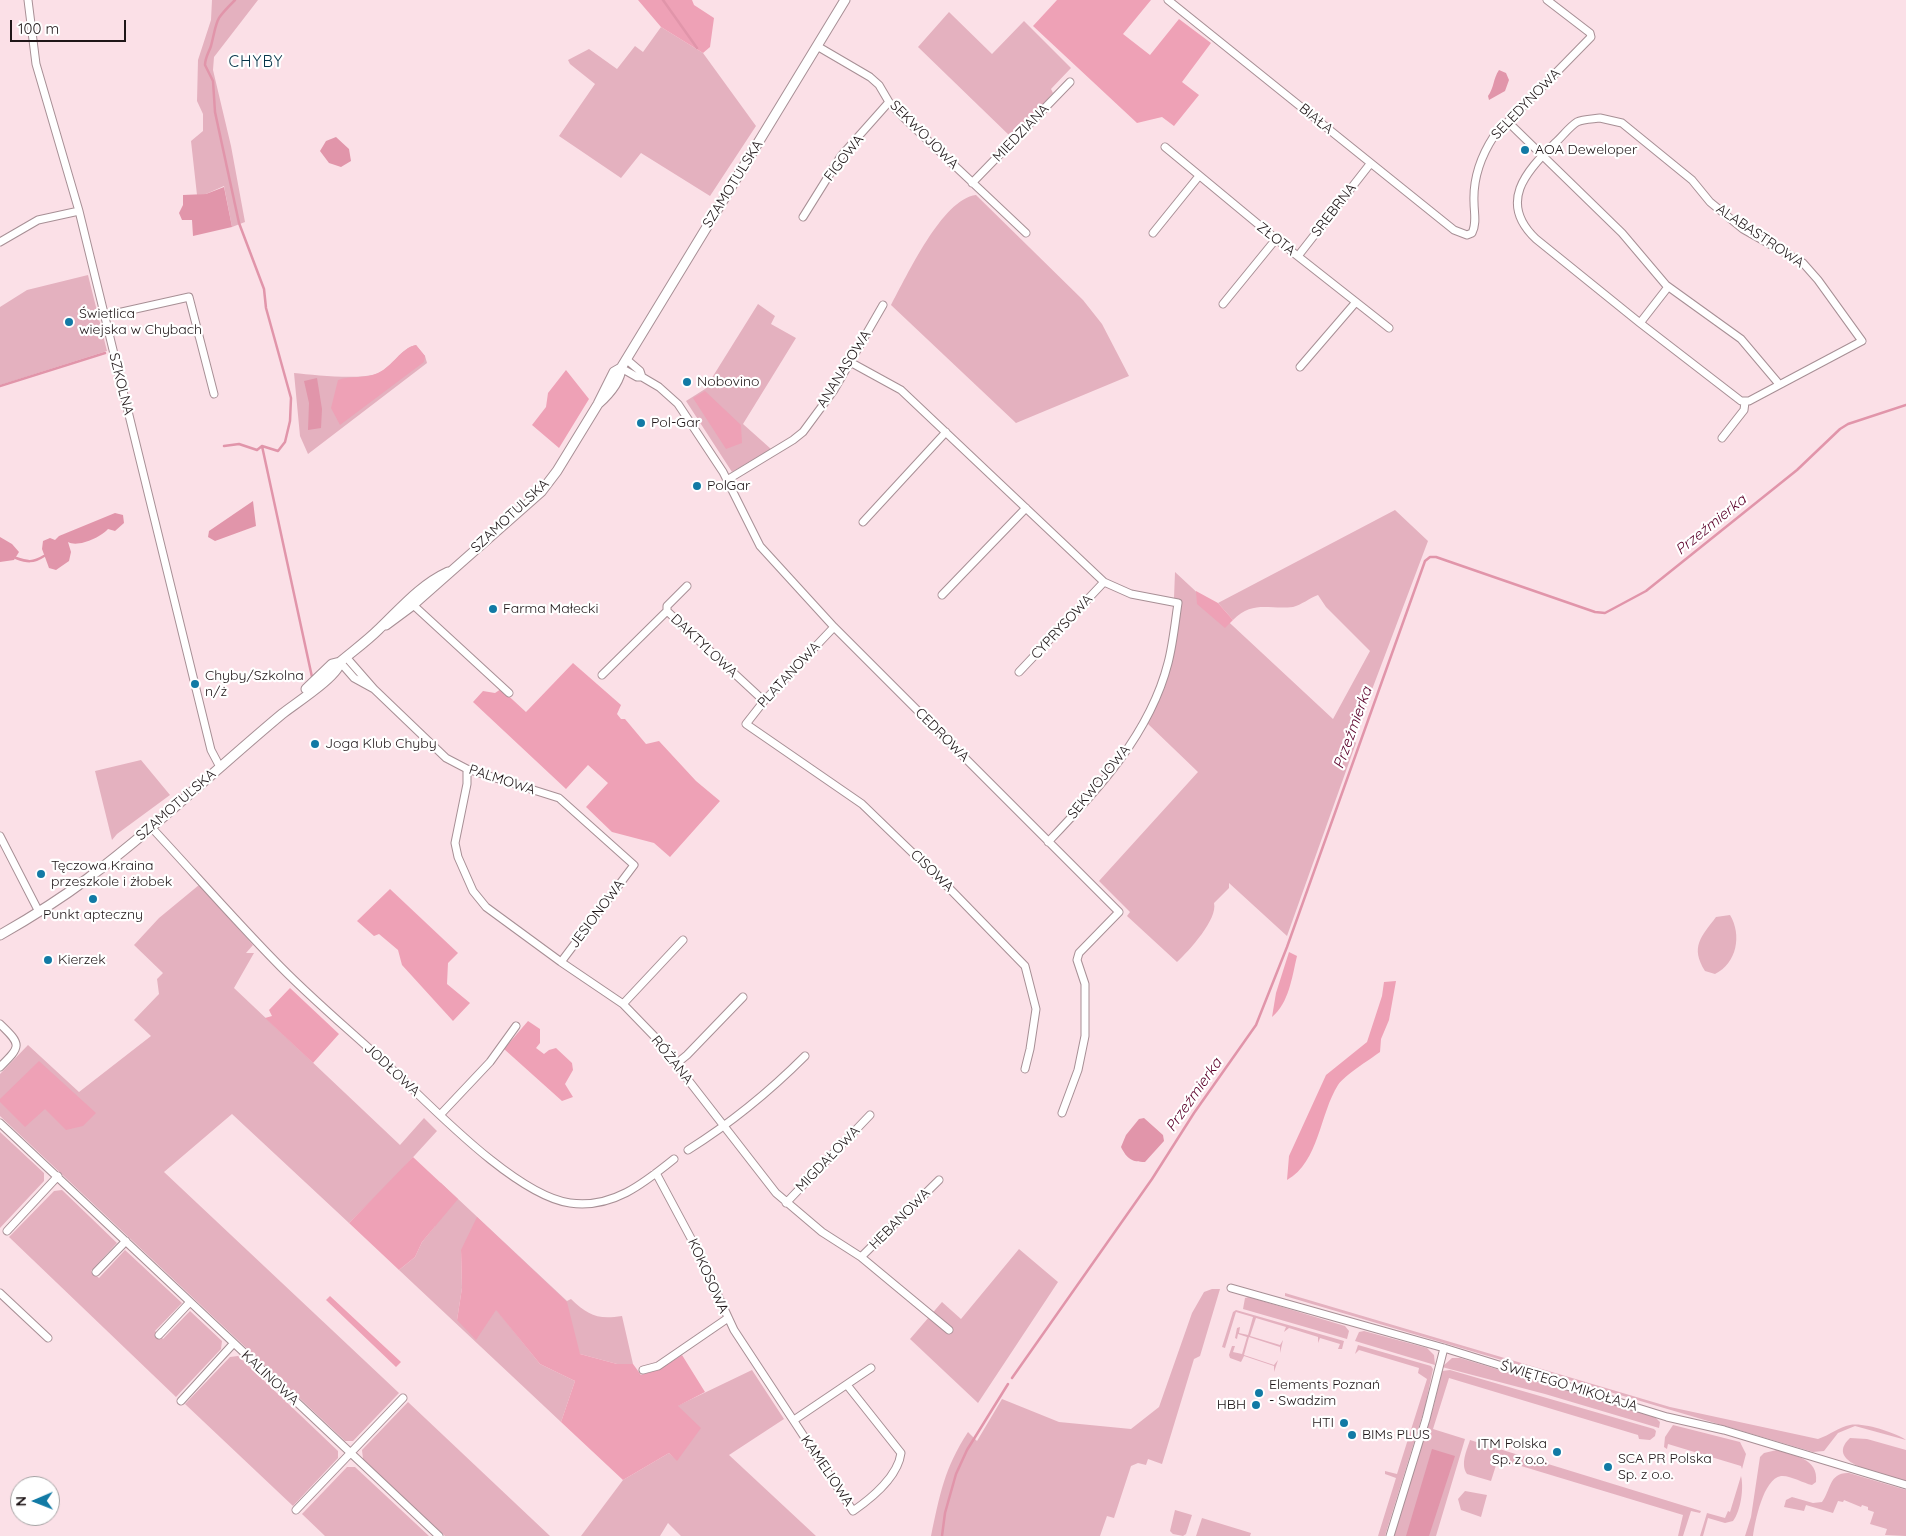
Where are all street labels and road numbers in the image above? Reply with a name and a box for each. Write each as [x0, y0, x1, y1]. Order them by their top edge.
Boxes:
street label: SELEDYNOWA [1488, 65, 1564, 143]
street label: SEKWOJOWA [886, 97, 962, 173]
street label: BIAŁA [1296, 100, 1336, 138]
street label: MIEDZIANA [989, 101, 1053, 165]
street label: FIGOWA [821, 132, 867, 184]
street label: SZAMOTULSKA [699, 137, 767, 231]
street label: SREBRNA [1308, 180, 1360, 240]
street label: ALABASTROWA [1713, 200, 1807, 272]
street label: ZŁOTA [1253, 219, 1299, 259]
street label: ANANASOWA [813, 327, 875, 411]
street label: SZKOLNA [105, 351, 137, 417]
street label: SZAMOTULSKA [468, 476, 552, 556]
street label: CYPRYSOWA [1028, 591, 1096, 663]
street label: DAKTYLOWA [667, 611, 741, 681]
street label: PLATANOWA [754, 639, 824, 711]
street label: CEDROWA [912, 705, 972, 765]
street label: SEKWOJOWA [1064, 742, 1134, 822]
street label: PALMOWA [467, 761, 537, 799]
street label: SZAMOTULSKA [133, 766, 219, 844]
street label: CISOWA [907, 846, 957, 896]
street label: JESIONOWA [566, 877, 628, 951]
street label: RÓŻANA [647, 1032, 697, 1088]
street label: JODŁOWA [361, 1040, 423, 1100]
street label: MIGDAŁOWA [792, 1123, 864, 1195]
street label: HEBANOWA [866, 1185, 934, 1253]
street label: KOKOSOWA [684, 1236, 732, 1316]
street label: KALINOWA [238, 1347, 302, 1409]
street label: ŚWIĘTEGO MIKOŁAJA [1498, 1357, 1640, 1415]
street label: KAMELIOWA [797, 1432, 857, 1510]

